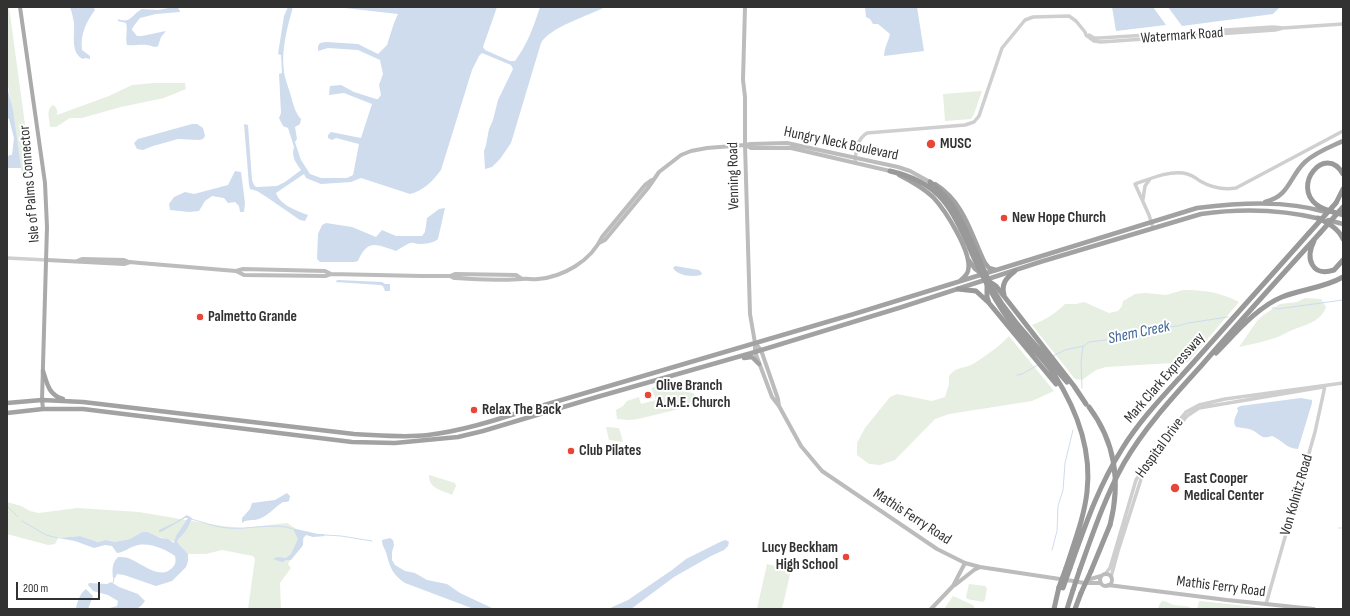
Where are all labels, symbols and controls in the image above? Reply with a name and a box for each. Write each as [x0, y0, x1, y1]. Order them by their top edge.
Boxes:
street label: Watermark Road [1140, 24, 1224, 48]
street label: Hungry Neck Boulevard [782, 123, 900, 165]
street label: Isle of Palms Connector [16, 125, 44, 243]
place label: MUSC [940, 135, 972, 153]
marker: MUSC [925, 138, 937, 150]
street label: Venning Road [724, 142, 744, 210]
place label: New Hope Church [1012, 209, 1106, 227]
marker: New Hope Church [999, 213, 1009, 223]
place label: Palmetto Grande [208, 308, 297, 326]
marker: Palmetto Grande [195, 312, 205, 322]
water label: Shem Creek [1106, 317, 1172, 349]
street label: Mark Clark Expressway [1121, 329, 1209, 427]
place label: Olive Branch A.M.E. Church [656, 377, 730, 412]
marker: Olive Branch A.M.E. Church [643, 390, 653, 400]
place label: Relax The Back [482, 401, 561, 419]
marker: Relax The Back [469, 405, 479, 415]
street label: Hospital Drive [1132, 414, 1188, 482]
place label: Club Pilates [579, 442, 641, 460]
marker: Club Pilates [566, 446, 576, 456]
street label: Von Kolnitz Road [1277, 452, 1317, 538]
place label: East Cooper Medical Center [1184, 470, 1264, 505]
marker: East Cooper Medical Center [1169, 482, 1181, 494]
street label: Mathis Ferry Road [870, 485, 954, 549]
place label: Lucy Beckham High School [762, 539, 838, 574]
marker: Lucy Beckham High School [841, 552, 851, 562]
street label: Mathis Ferry Road [1175, 573, 1267, 601]
scale bar [18, 574, 102, 600]
text: 200 m [23, 581, 48, 596]

